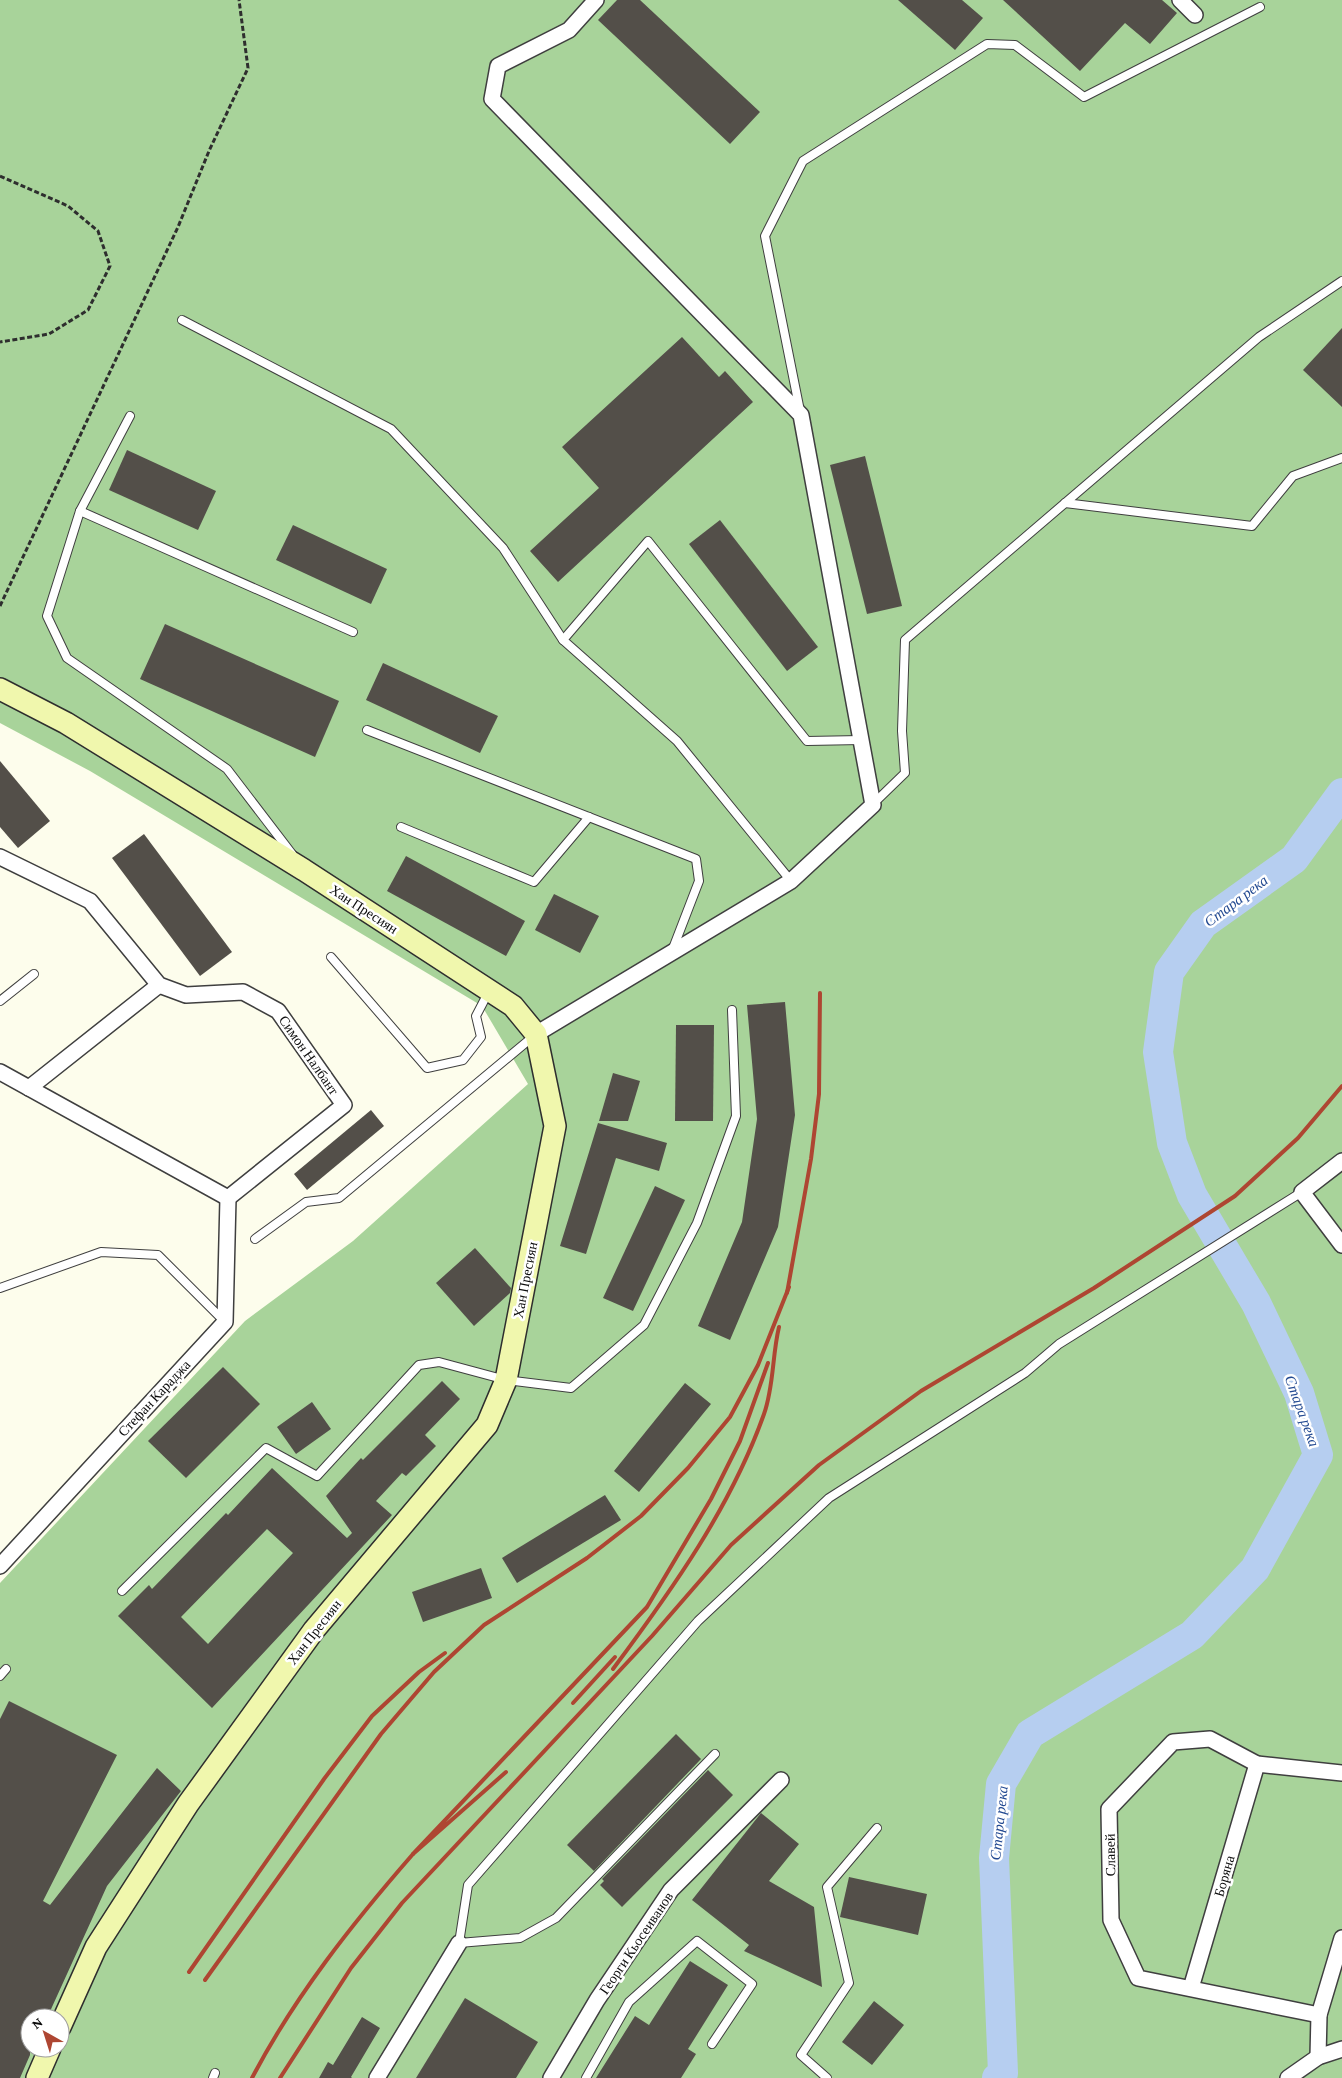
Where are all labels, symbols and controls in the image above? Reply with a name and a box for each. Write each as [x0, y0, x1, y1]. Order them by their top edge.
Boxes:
water label: Стара река [1201, 872, 1271, 930]
street label: Хан Пресиян [327, 881, 401, 937]
street label: Симон Налбант [276, 1012, 342, 1098]
street label: Хан Пресиян [510, 1240, 540, 1320]
street label: Стефан Караджа [115, 1356, 194, 1440]
water label: Стара река [1282, 1373, 1322, 1449]
street label: Хан Пресиян [284, 1596, 345, 1668]
water label: Стара река [987, 1785, 1011, 1861]
street label: Славей [1102, 1833, 1118, 1877]
street label: Боряна [1210, 1853, 1238, 1898]
street label: Георги Кьосеиванов [596, 1888, 676, 1997]
north arrow [20, 2008, 70, 2058]
text: N [28, 2013, 46, 2032]

